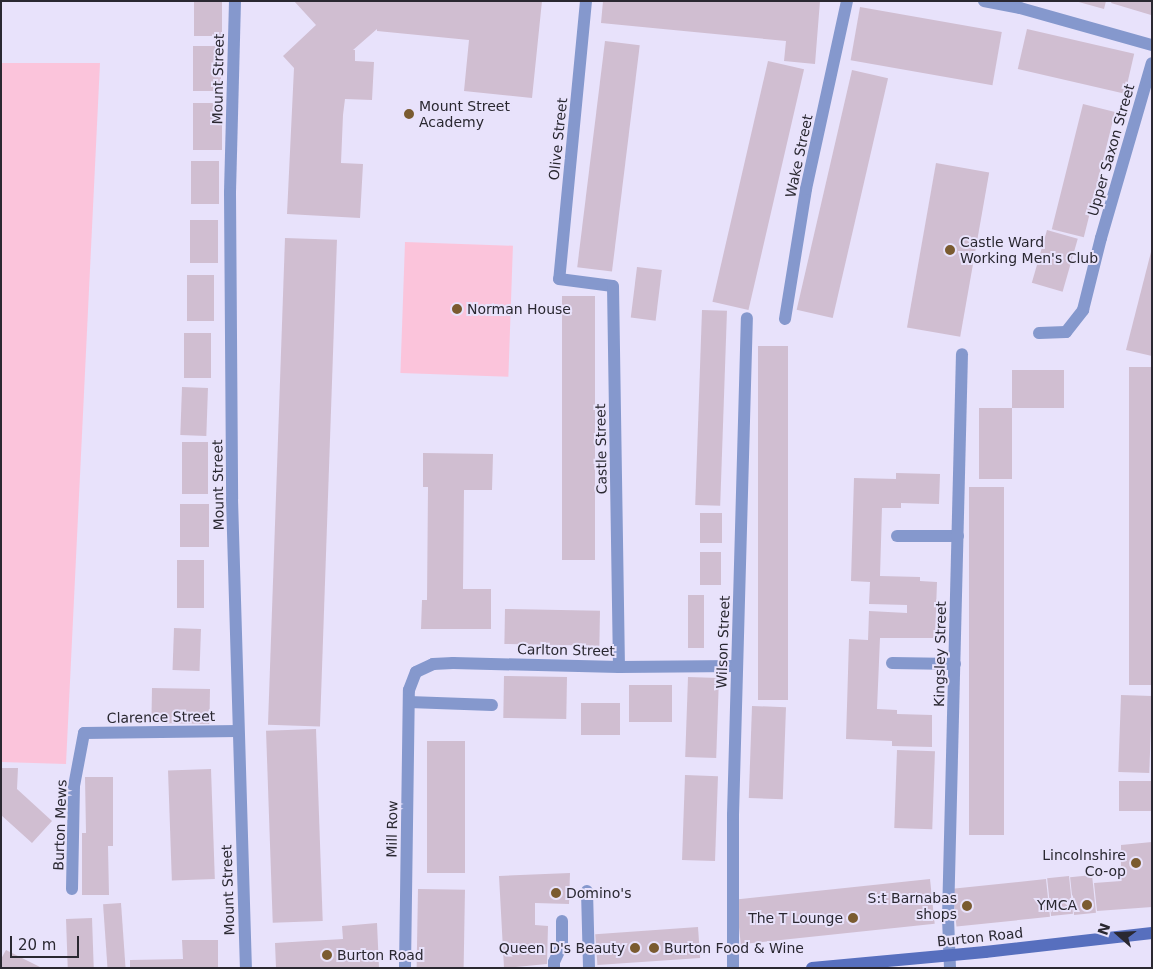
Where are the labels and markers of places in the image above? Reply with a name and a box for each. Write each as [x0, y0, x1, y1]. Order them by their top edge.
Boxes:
place label: Mount Street Academy [419, 98, 510, 130]
marker: Mount Street Academy [403, 108, 415, 120]
place label: Castle Ward Working Men's Club [960, 234, 1098, 266]
marker: Castle Ward Working Men's Club [944, 244, 956, 256]
place label: Norman House [467, 301, 571, 317]
marker: Norman House [451, 303, 463, 315]
place label: Lincolnshire Co-op [1042, 847, 1126, 880]
marker: Lincolnshire Co-op [1130, 857, 1142, 869]
place label: Domino's [566, 885, 631, 901]
marker: Domino's [550, 887, 562, 899]
place label: S:t Barnabas shops [868, 890, 957, 922]
place label: YMCA [1037, 897, 1077, 913]
marker: YMCA [1081, 899, 1093, 911]
marker: S:t Barnabas shops [961, 900, 973, 912]
place label: The T Lounge [748, 910, 843, 926]
marker: The T Lounge [847, 912, 859, 924]
place label: Queen D's Beauty [499, 940, 625, 956]
place label: Burton Food & Wine [664, 940, 804, 956]
marker: Queen D's Beauty [629, 942, 641, 954]
marker: Burton Food & Wine [648, 942, 660, 954]
place label: Burton Road [337, 947, 424, 963]
marker: Burton Road [321, 949, 333, 961]

